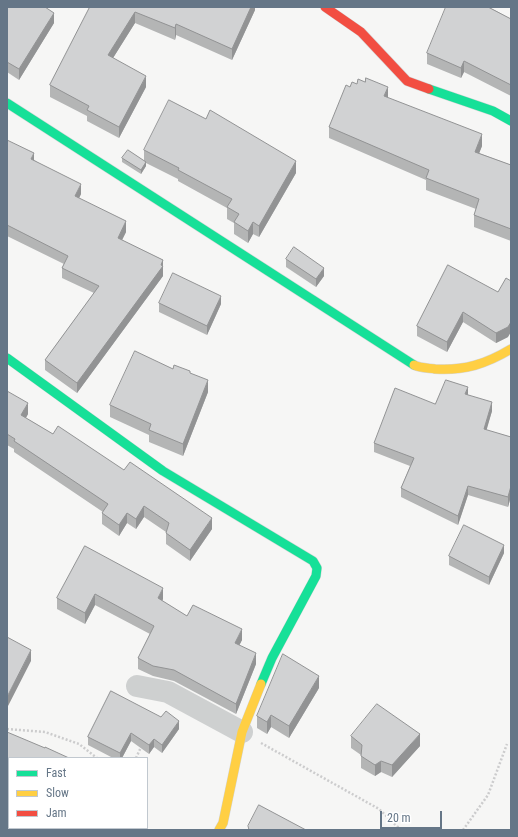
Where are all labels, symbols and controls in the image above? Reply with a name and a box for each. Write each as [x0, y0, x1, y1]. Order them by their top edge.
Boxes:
legend [8, 757, 148, 829]
text: Fast [46, 766, 66, 780]
text: Slow [46, 786, 69, 800]
scale bar [382, 803, 444, 829]
text: Jam [46, 806, 67, 820]
text: 20 m [387, 811, 411, 825]

